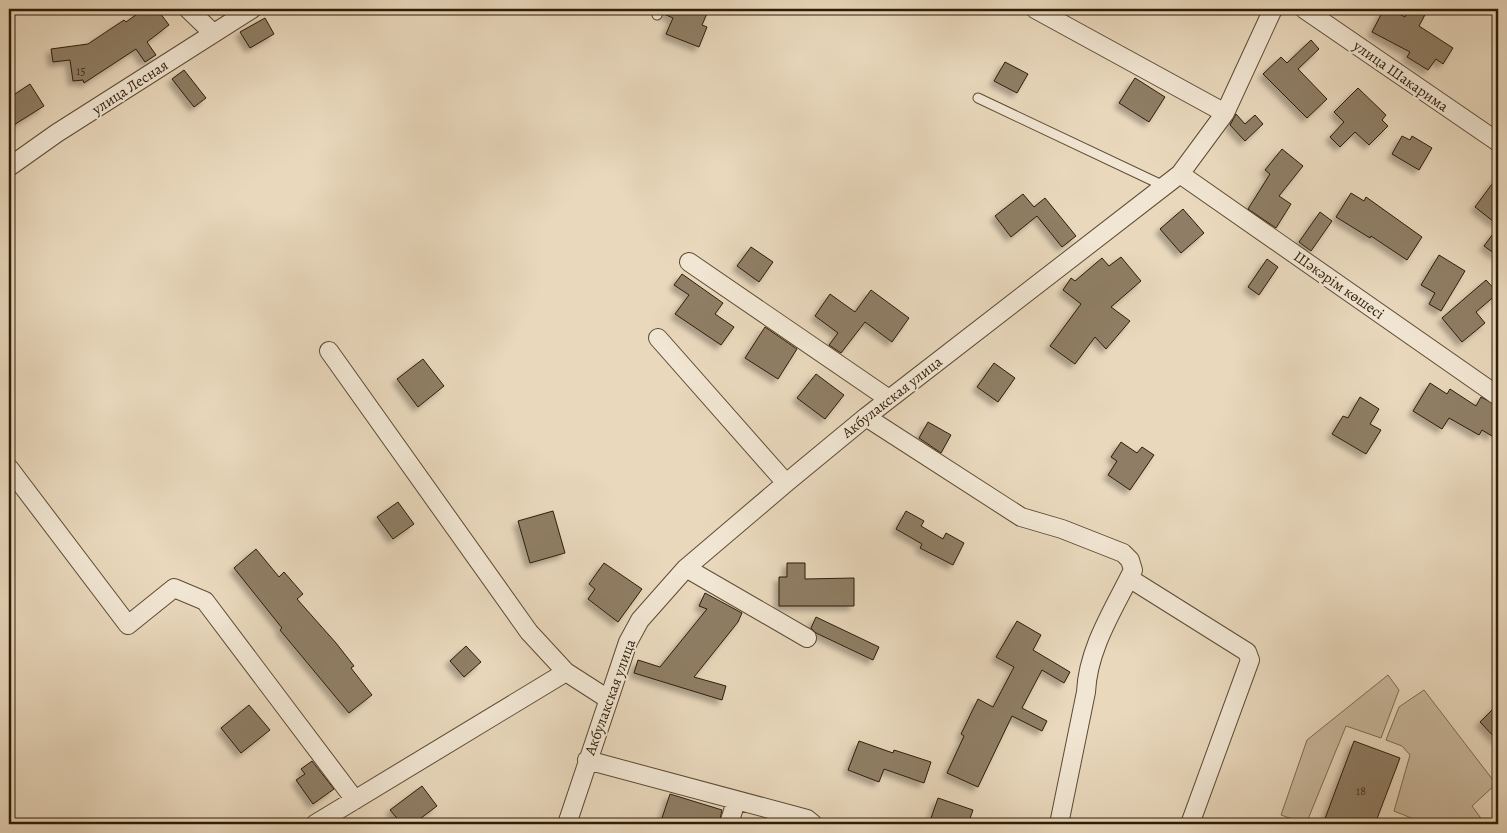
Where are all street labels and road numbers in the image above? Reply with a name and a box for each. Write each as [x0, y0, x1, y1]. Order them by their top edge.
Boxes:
street label: улица Шакарима [1349, 35, 1453, 116]
street label: улица Лесная [87, 55, 172, 120]
street label: Шәкәрім көшесі [1290, 246, 1388, 324]
street label: Акбулакская улица [837, 352, 946, 443]
street label: Акбулакская улица [579, 636, 640, 759]

